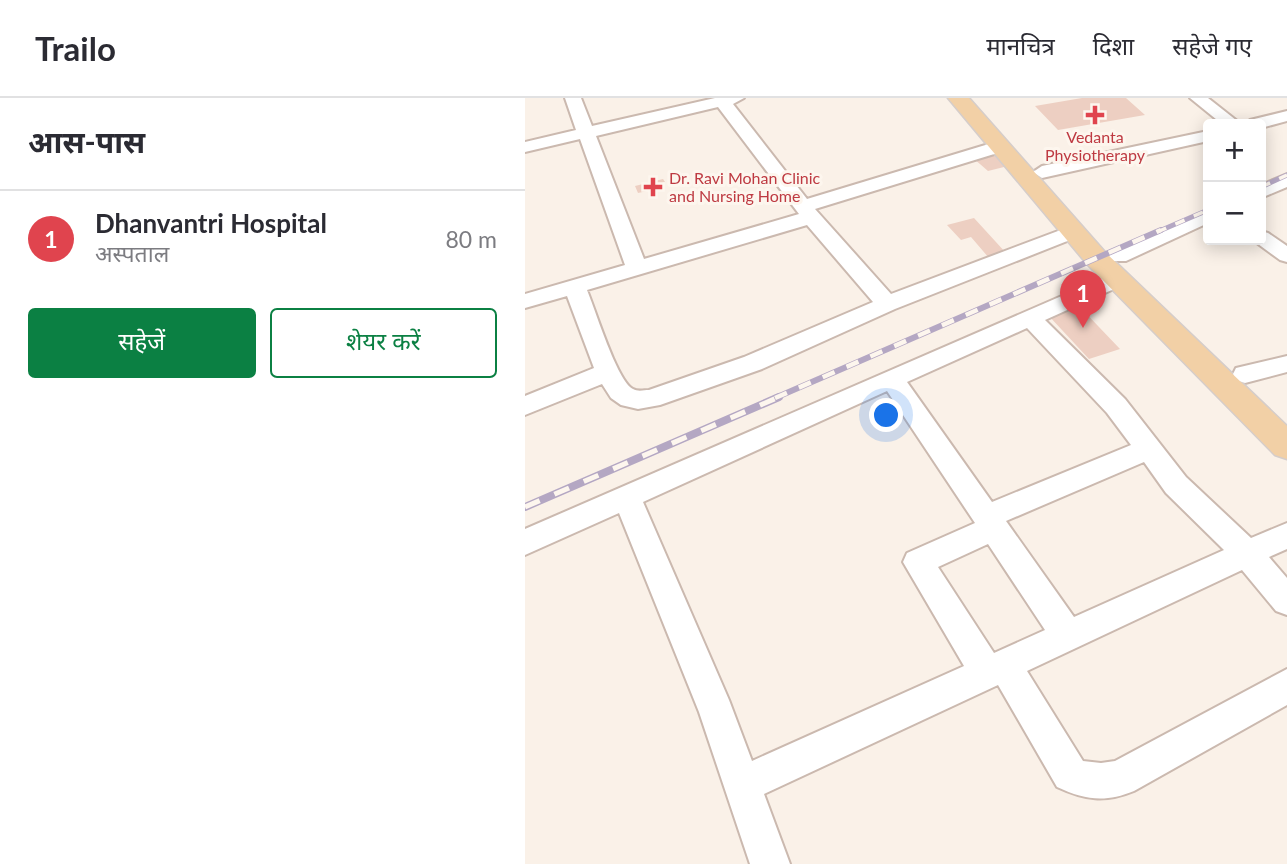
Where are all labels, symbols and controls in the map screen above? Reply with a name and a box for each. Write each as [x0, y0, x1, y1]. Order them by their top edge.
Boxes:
text: Trailo [35, 28, 116, 68]
text: मानचित्र [986, 31, 1055, 60]
text: दिशा [1093, 31, 1134, 60]
text: सहेजे गए [1172, 31, 1252, 60]
marker: Vedanta Physiotherapy [1085, 105, 1105, 125]
map controls [1203, 119, 1266, 245]
button: + [1203, 119, 1266, 182]
text: आस-पास [28, 123, 145, 159]
place label: Vedanta Physiotherapy [1045, 127, 1146, 164]
place label: Dr. Ravi Mohan Clinic and Nursing Home [669, 168, 821, 205]
marker: Dr. Ravi Mohan Clinic and Nursing Home [643, 177, 663, 197]
button: − [1203, 182, 1266, 245]
text: Dhanvantri Hospital [95, 207, 327, 239]
text: 1 [44, 225, 58, 253]
text: 80 m [446, 225, 497, 253]
text: अस्पताल [95, 239, 169, 267]
pin: 1 [1060, 270, 1106, 328]
button: सहेजें [28, 308, 256, 378]
button: शेयर करें [270, 308, 497, 378]
your location [869, 398, 903, 432]

